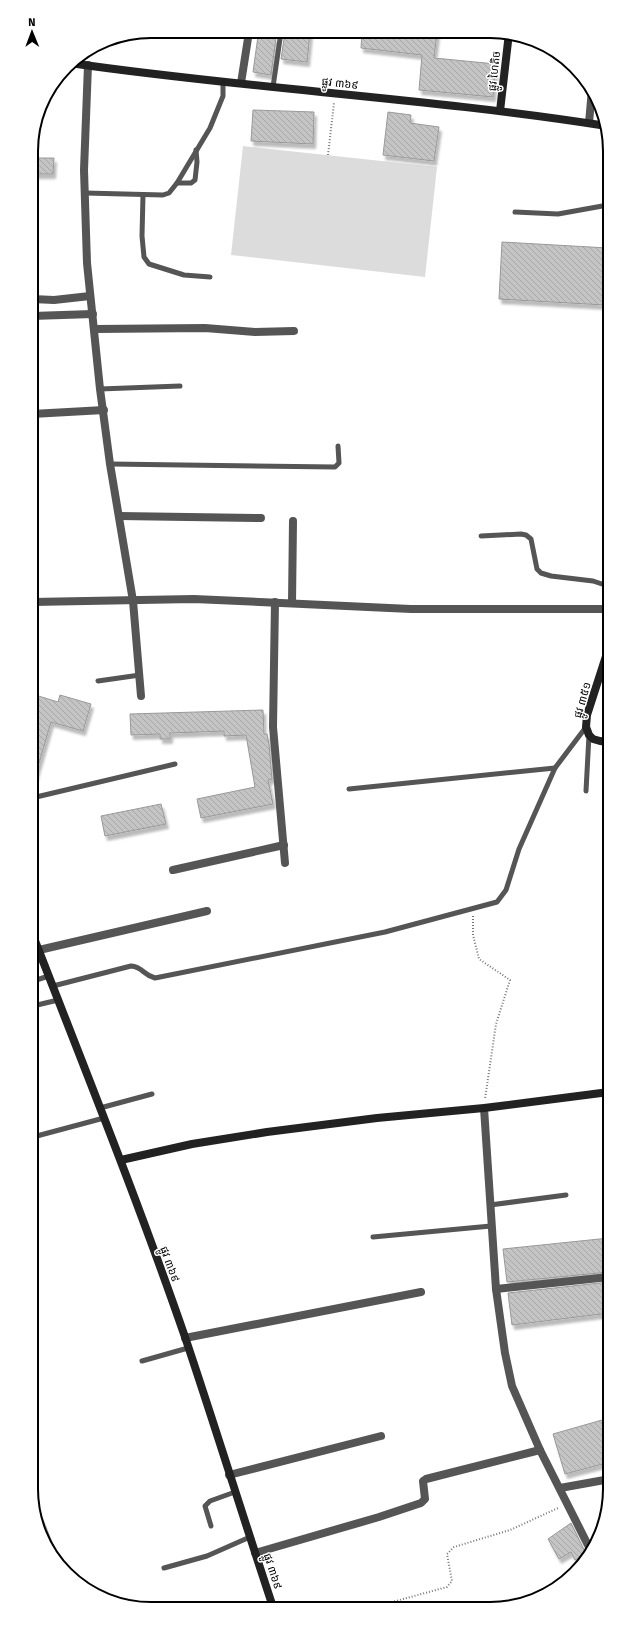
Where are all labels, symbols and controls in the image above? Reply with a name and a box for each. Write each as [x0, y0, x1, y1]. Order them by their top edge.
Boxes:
north arrow [12, 12, 52, 52]
text: N [28, 16, 36, 29]
street label: ផ្លូវ ហៃតិច [485, 50, 506, 92]
street label: ផ្លូវ ៣៦៩ [321, 75, 359, 95]
street label: ផ្លូវ ៣៥១ [571, 681, 597, 721]
street label: ផ្លូវ ៣៦៩ [154, 1245, 182, 1285]
street label: ផ្លូវ ៣៦៩ [258, 1552, 284, 1592]

